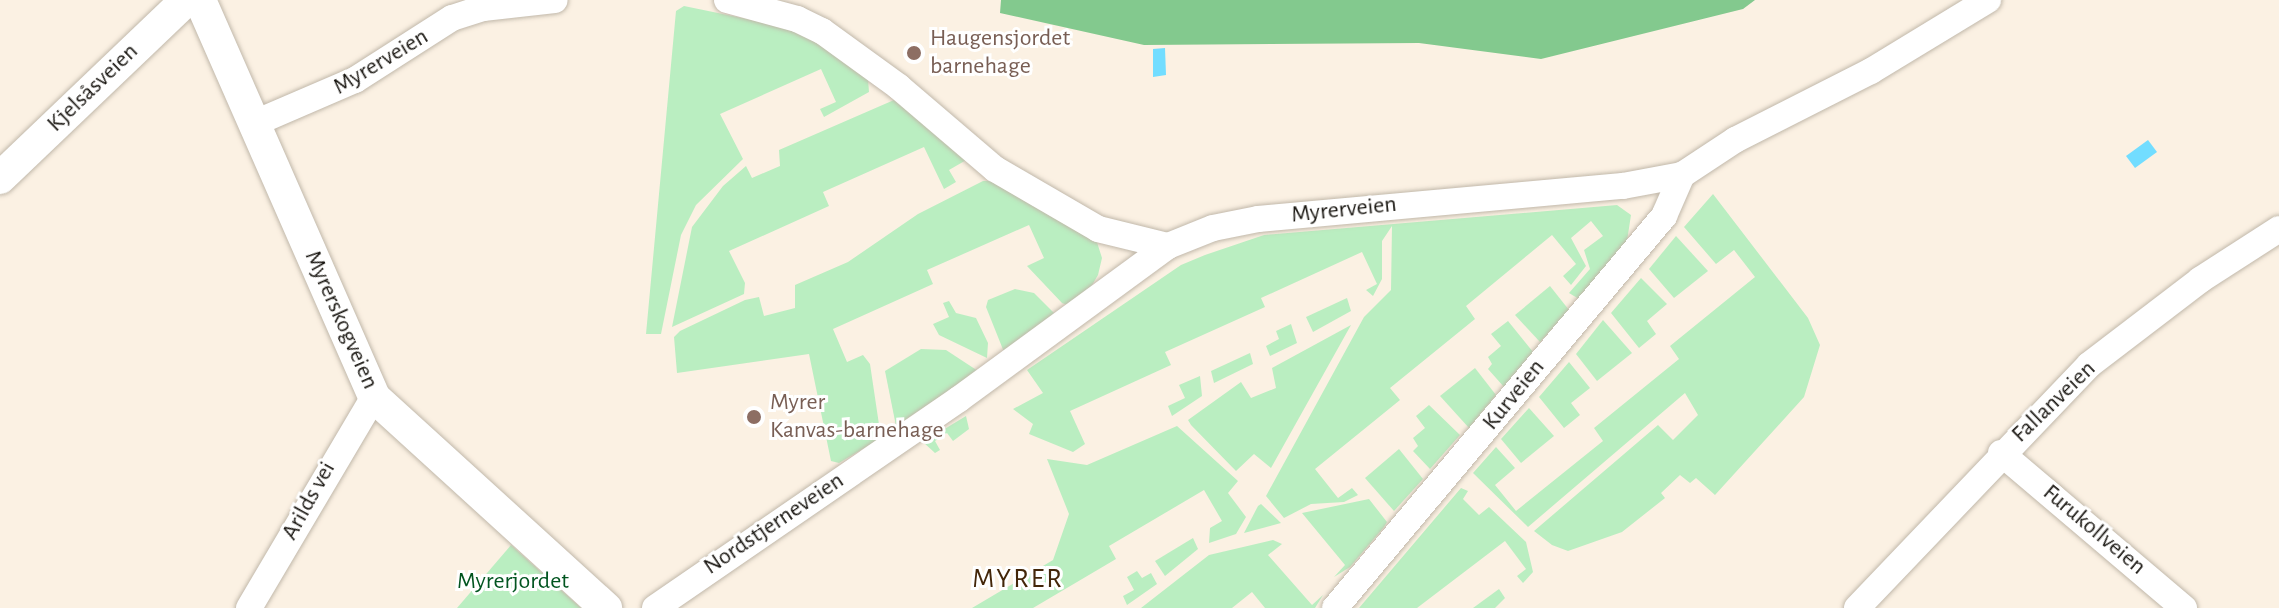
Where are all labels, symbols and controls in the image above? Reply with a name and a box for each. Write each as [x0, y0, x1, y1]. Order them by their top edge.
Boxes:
street label: Myrerveien [328, 22, 434, 102]
place label: Haugensjordet barnehage [930, 25, 1070, 81]
street label: Kjelsåsveien [41, 38, 145, 138]
marker: Haugensjordet barnehage [905, 44, 923, 62]
street label: Myrerveien [1290, 190, 1398, 230]
street label: Myrerskogveien [298, 246, 384, 394]
street label: Kurveien [1477, 354, 1551, 436]
street label: Fallanveien [2006, 355, 2102, 449]
place label: Myrer Kanvas-barnehage [770, 389, 943, 445]
marker: Myrer Kanvas-barnehage [745, 408, 763, 426]
street label: Arilds vei [276, 457, 342, 545]
street label: Nordstjerneveien [698, 467, 850, 581]
street label: Furukollveien [2037, 479, 2151, 581]
district label: MYRER [972, 562, 1064, 596]
park label: Myrerjordet [457, 568, 569, 596]

